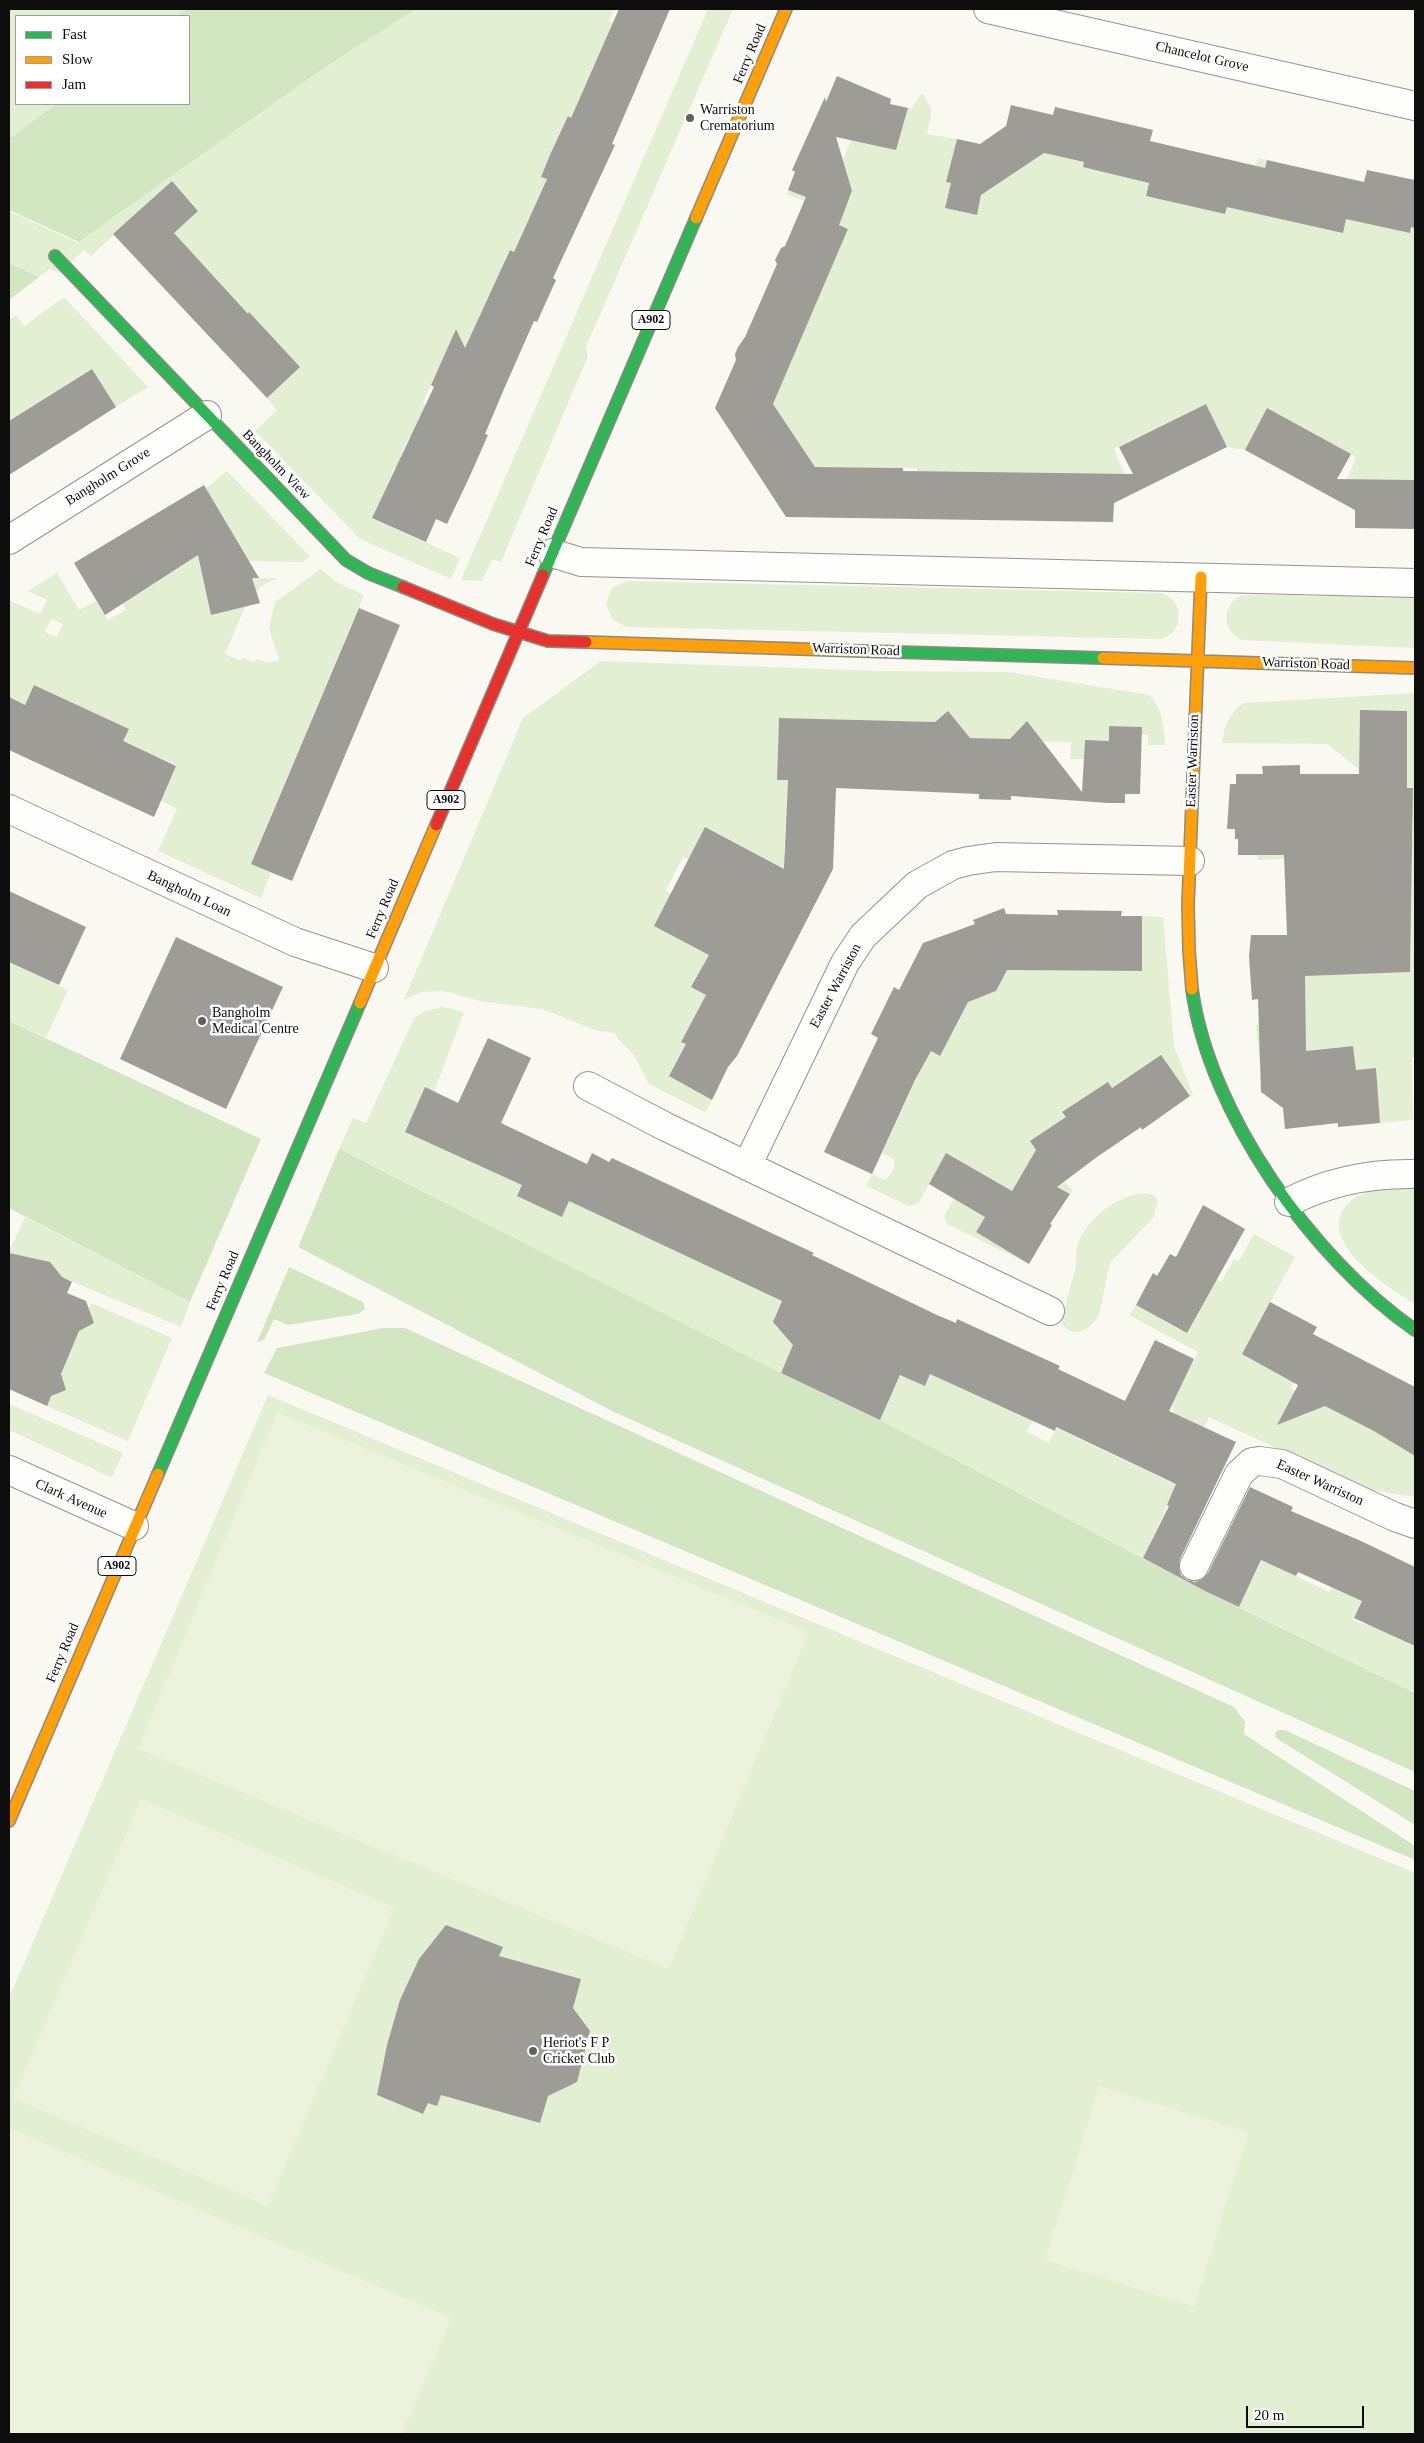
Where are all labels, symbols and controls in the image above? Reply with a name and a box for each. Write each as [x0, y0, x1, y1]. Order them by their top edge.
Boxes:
legend [15, 15, 190, 105]
street label: Ferry Road [730, 22, 770, 86]
text: Fast [62, 26, 87, 42]
street label: Chancelot Grove [1154, 38, 1250, 76]
text: Slow [62, 51, 93, 67]
text: Jam [62, 76, 86, 92]
place label: Warriston Crematorium [700, 102, 775, 134]
marker: Warriston Crematorium [684, 112, 696, 124]
road number: A902 [632, 310, 670, 330]
street label: Bangholm View [238, 426, 314, 504]
street label: Bangholm Grove [62, 444, 154, 510]
street label: Ferry Road [522, 505, 562, 569]
street label: Warriston Road [812, 640, 900, 660]
street label: Warriston Road [1262, 654, 1350, 674]
street label: Easter Warriston [1183, 714, 1203, 808]
road number: A902 [427, 790, 465, 810]
street label: Bangholm Loan [144, 867, 234, 921]
street label: Ferry Road [363, 877, 403, 941]
street label: Easter Warriston [807, 941, 865, 1031]
place label: Bangholm Medical Centre [212, 1005, 299, 1038]
marker: Bangholm Medical Centre [196, 1015, 208, 1027]
street label: Ferry Road [203, 1249, 243, 1313]
street label: Easter Warriston [1274, 1456, 1366, 1510]
street label: Clark Avenue [32, 1476, 110, 1522]
road number: A902 [98, 1556, 136, 1575]
street label: Ferry Road [43, 1621, 83, 1685]
place label: Heriot's F P Cricket Club [543, 2035, 615, 2068]
marker: Heriot's F P Cricket Club [527, 2045, 539, 2057]
scale bar [1249, 2396, 1366, 2428]
text: 20 m [1254, 2407, 1284, 2423]

